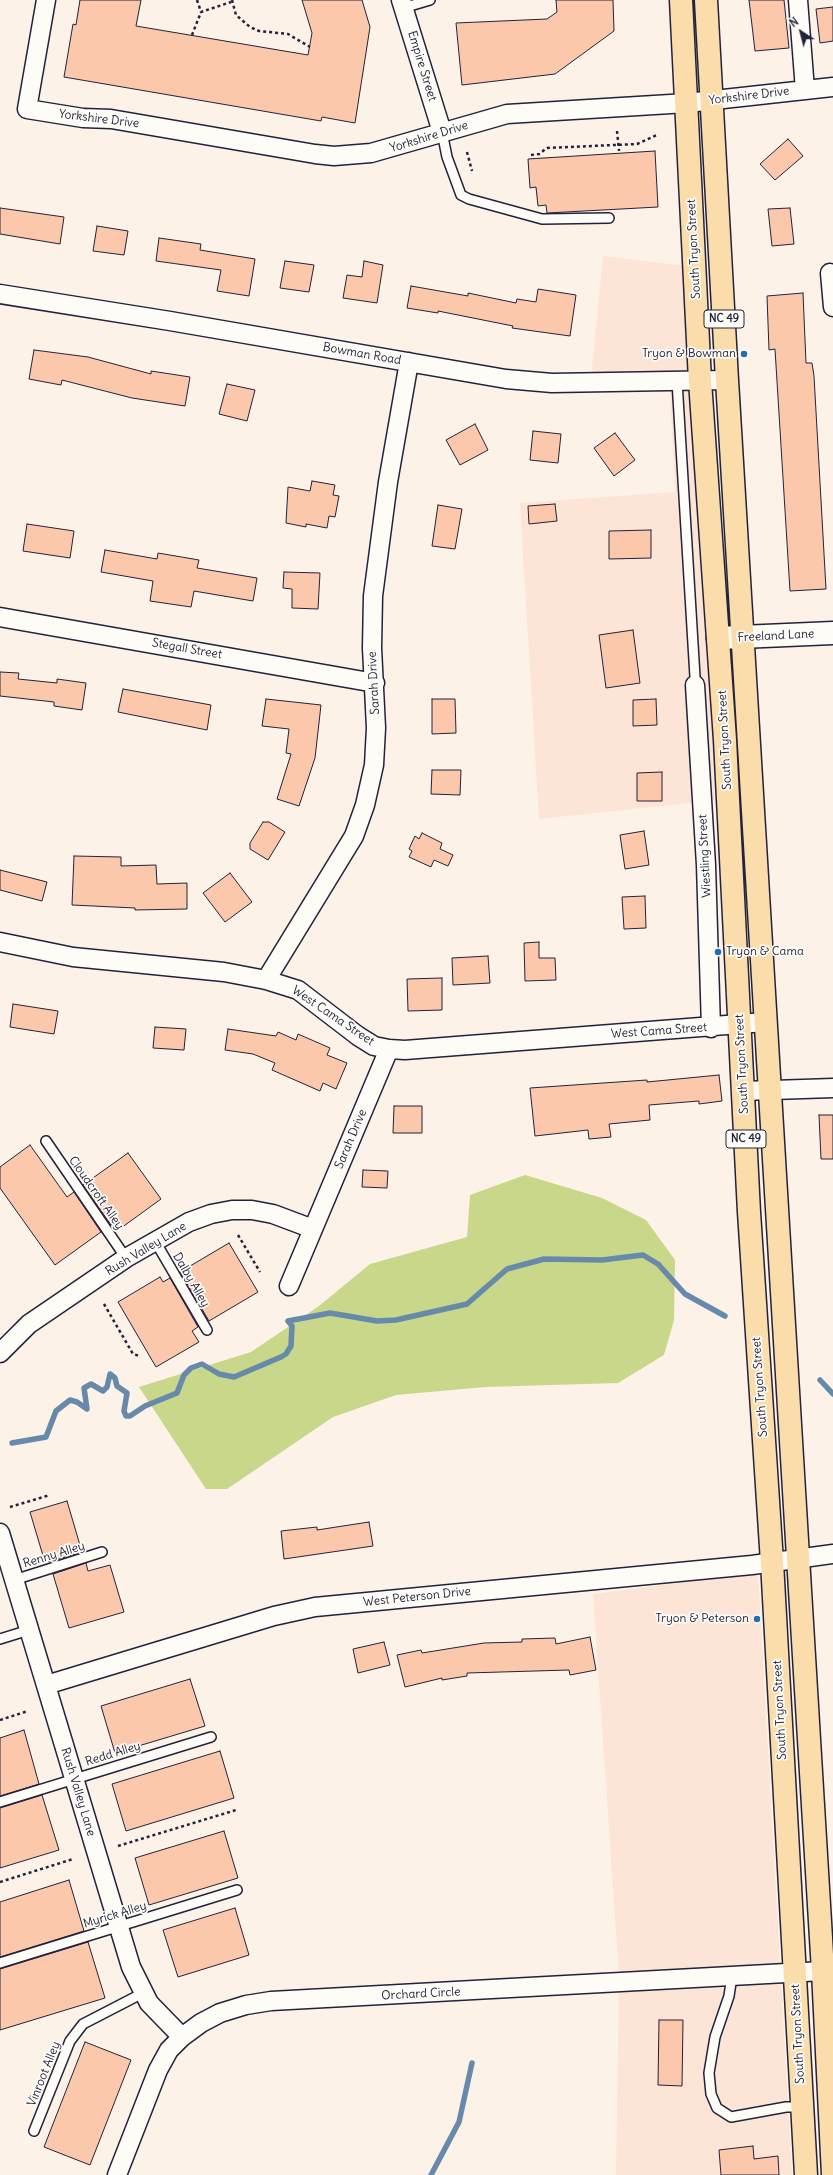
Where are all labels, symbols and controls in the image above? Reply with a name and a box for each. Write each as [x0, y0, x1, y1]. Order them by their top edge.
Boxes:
north arrow [781, 12, 821, 52]
text: N [787, 14, 801, 30]
street label: Empire Street [404, 29, 440, 103]
street label: Yorkshire Drive [708, 84, 790, 108]
street label: Yorkshire Drive [58, 107, 140, 131]
street label: Yorkshire Drive [388, 118, 470, 156]
street label: South Tryon Street [684, 199, 704, 299]
road number: NC 49 [704, 310, 744, 328]
street label: Bowman Road [322, 340, 402, 368]
place label: Tryon & Bowman [642, 347, 736, 361]
marker: Tryon & Bowman [739, 349, 749, 359]
street label: Freeland Lane [737, 627, 815, 645]
street label: Stegall Street [151, 636, 223, 662]
street label: Sarah Drive [365, 651, 383, 715]
street label: South Tryon Street [715, 690, 735, 790]
street label: Wiestling Street [696, 814, 714, 898]
place label: Tryon & Cama [726, 945, 804, 959]
marker: Tryon & Cama [713, 947, 723, 957]
street label: West Cama Street [289, 983, 377, 1049]
street label: South Tryon Street [732, 1014, 752, 1114]
street label: West Cama Street [611, 1020, 707, 1042]
street label: Sarah Drive [332, 1107, 370, 1171]
road number: NC 49 [726, 1130, 766, 1148]
street label: Cloudcroft Alley [65, 1154, 127, 1232]
street label: Rush Valley Lane [103, 1219, 189, 1279]
street label: Dalby Alley [170, 1250, 212, 1310]
street label: South Tryon Street [749, 1337, 771, 1437]
street label: Renny Alley [21, 1539, 87, 1571]
street label: West Peterson Drive [362, 1584, 472, 1610]
place label: Tryon & Peterson [656, 1612, 749, 1626]
marker: Tryon & Peterson [752, 1614, 762, 1624]
street label: South Tryon Street [770, 1660, 790, 1760]
street label: Redd Alley [84, 1739, 142, 1769]
street label: Rush Valley Lane [58, 1746, 98, 1838]
street label: Myrick Alley [82, 1899, 148, 1931]
street label: South Tryon Street [788, 1984, 808, 2084]
street label: Orchard Circle [381, 1985, 461, 2003]
street label: Vinroot Alley [24, 2040, 64, 2108]

